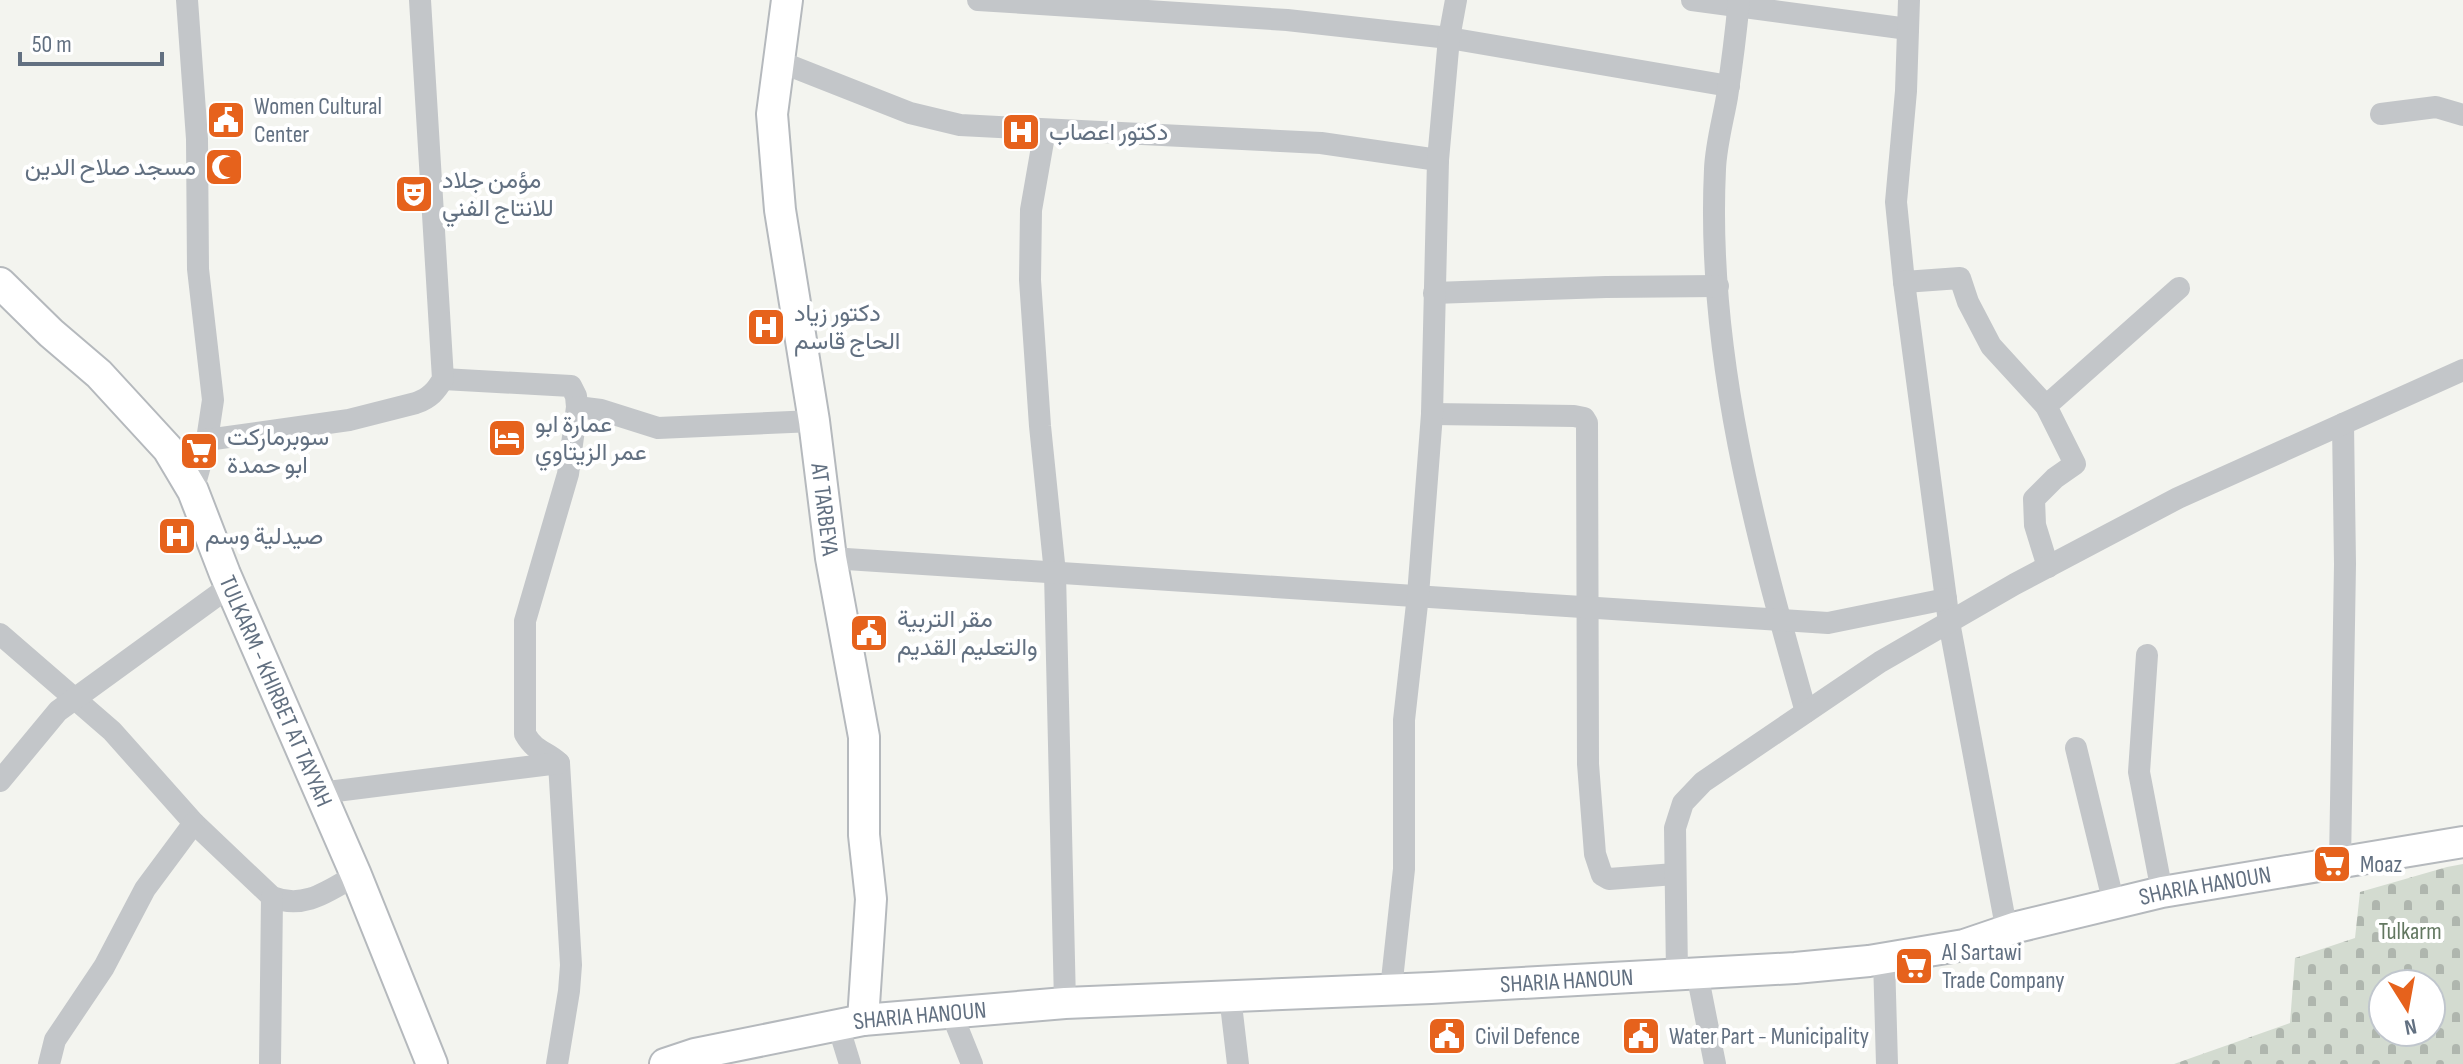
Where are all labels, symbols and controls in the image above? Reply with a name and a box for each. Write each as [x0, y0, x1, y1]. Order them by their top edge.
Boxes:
scale bar [20, 16, 162, 66]
text: 50 m [32, 30, 72, 59]
place label: Women Cultural Center [254, 92, 382, 149]
public building icon: Women Cultural Center [205, 99, 247, 141]
hospital icon: دكتور اعصاب [1000, 111, 1042, 153]
place label: دكتور اعصاب [1049, 118, 1168, 147]
mosque icon: مسجد صلاح الدين [203, 146, 245, 188]
place label: مسجد صلاح الدين [25, 153, 196, 183]
place label: مؤمن جلاد للانتاج الفني [442, 166, 554, 227]
theatre icon: مؤمن جلاد للانتاج الفني [393, 173, 435, 215]
place label: دكتور زياد الحاج قاسم [794, 299, 900, 357]
hospital icon: دكتور زياد الحاج قاسم [745, 306, 787, 348]
place label: عمارة ابو عمر الزيتاوي [535, 410, 647, 471]
hotel icon: عمارة ابو عمر الزيتاوي [486, 417, 528, 459]
place label: سوبرماركت ابو حمدة [227, 423, 329, 480]
supermarket icon: سوبرماركت ابو حمدة [178, 430, 220, 472]
street label: AT TARBEYA [805, 460, 845, 558]
hospital icon: صيدلية وسم [156, 515, 198, 557]
place label: صيدلية وسم [205, 522, 323, 552]
street label: TULKARM - KHIRBET AT TAYYAH [213, 571, 339, 811]
place label: مقر التربية والتعليم القديم [897, 605, 1038, 663]
public building icon: مقر التربية والتعليم القديم [848, 612, 890, 654]
supermarket icon: Moaz [2311, 843, 2353, 885]
place label: Moaz [2360, 850, 2402, 879]
street label: SHARIA HANOUN [2136, 860, 2273, 912]
park label: Tulkarm [2378, 917, 2442, 946]
place label: Al Sartawi Trade Company [1941, 938, 2065, 995]
supermarket icon: Al Sartawi Trade Company [1893, 945, 1935, 987]
street label: SHARIA HANOUN [1499, 962, 1634, 999]
north arrow [2367, 968, 2447, 1048]
street label: SHARIA HANOUN [851, 995, 988, 1036]
text: N [2402, 1012, 2419, 1041]
public building icon: Civil Defence [1426, 1015, 1468, 1057]
public building icon: Water Part - Municipality [1620, 1015, 1662, 1057]
place label: Civil Defence [1475, 1022, 1580, 1051]
place label: Water Part - Municipality [1669, 1022, 1869, 1051]

